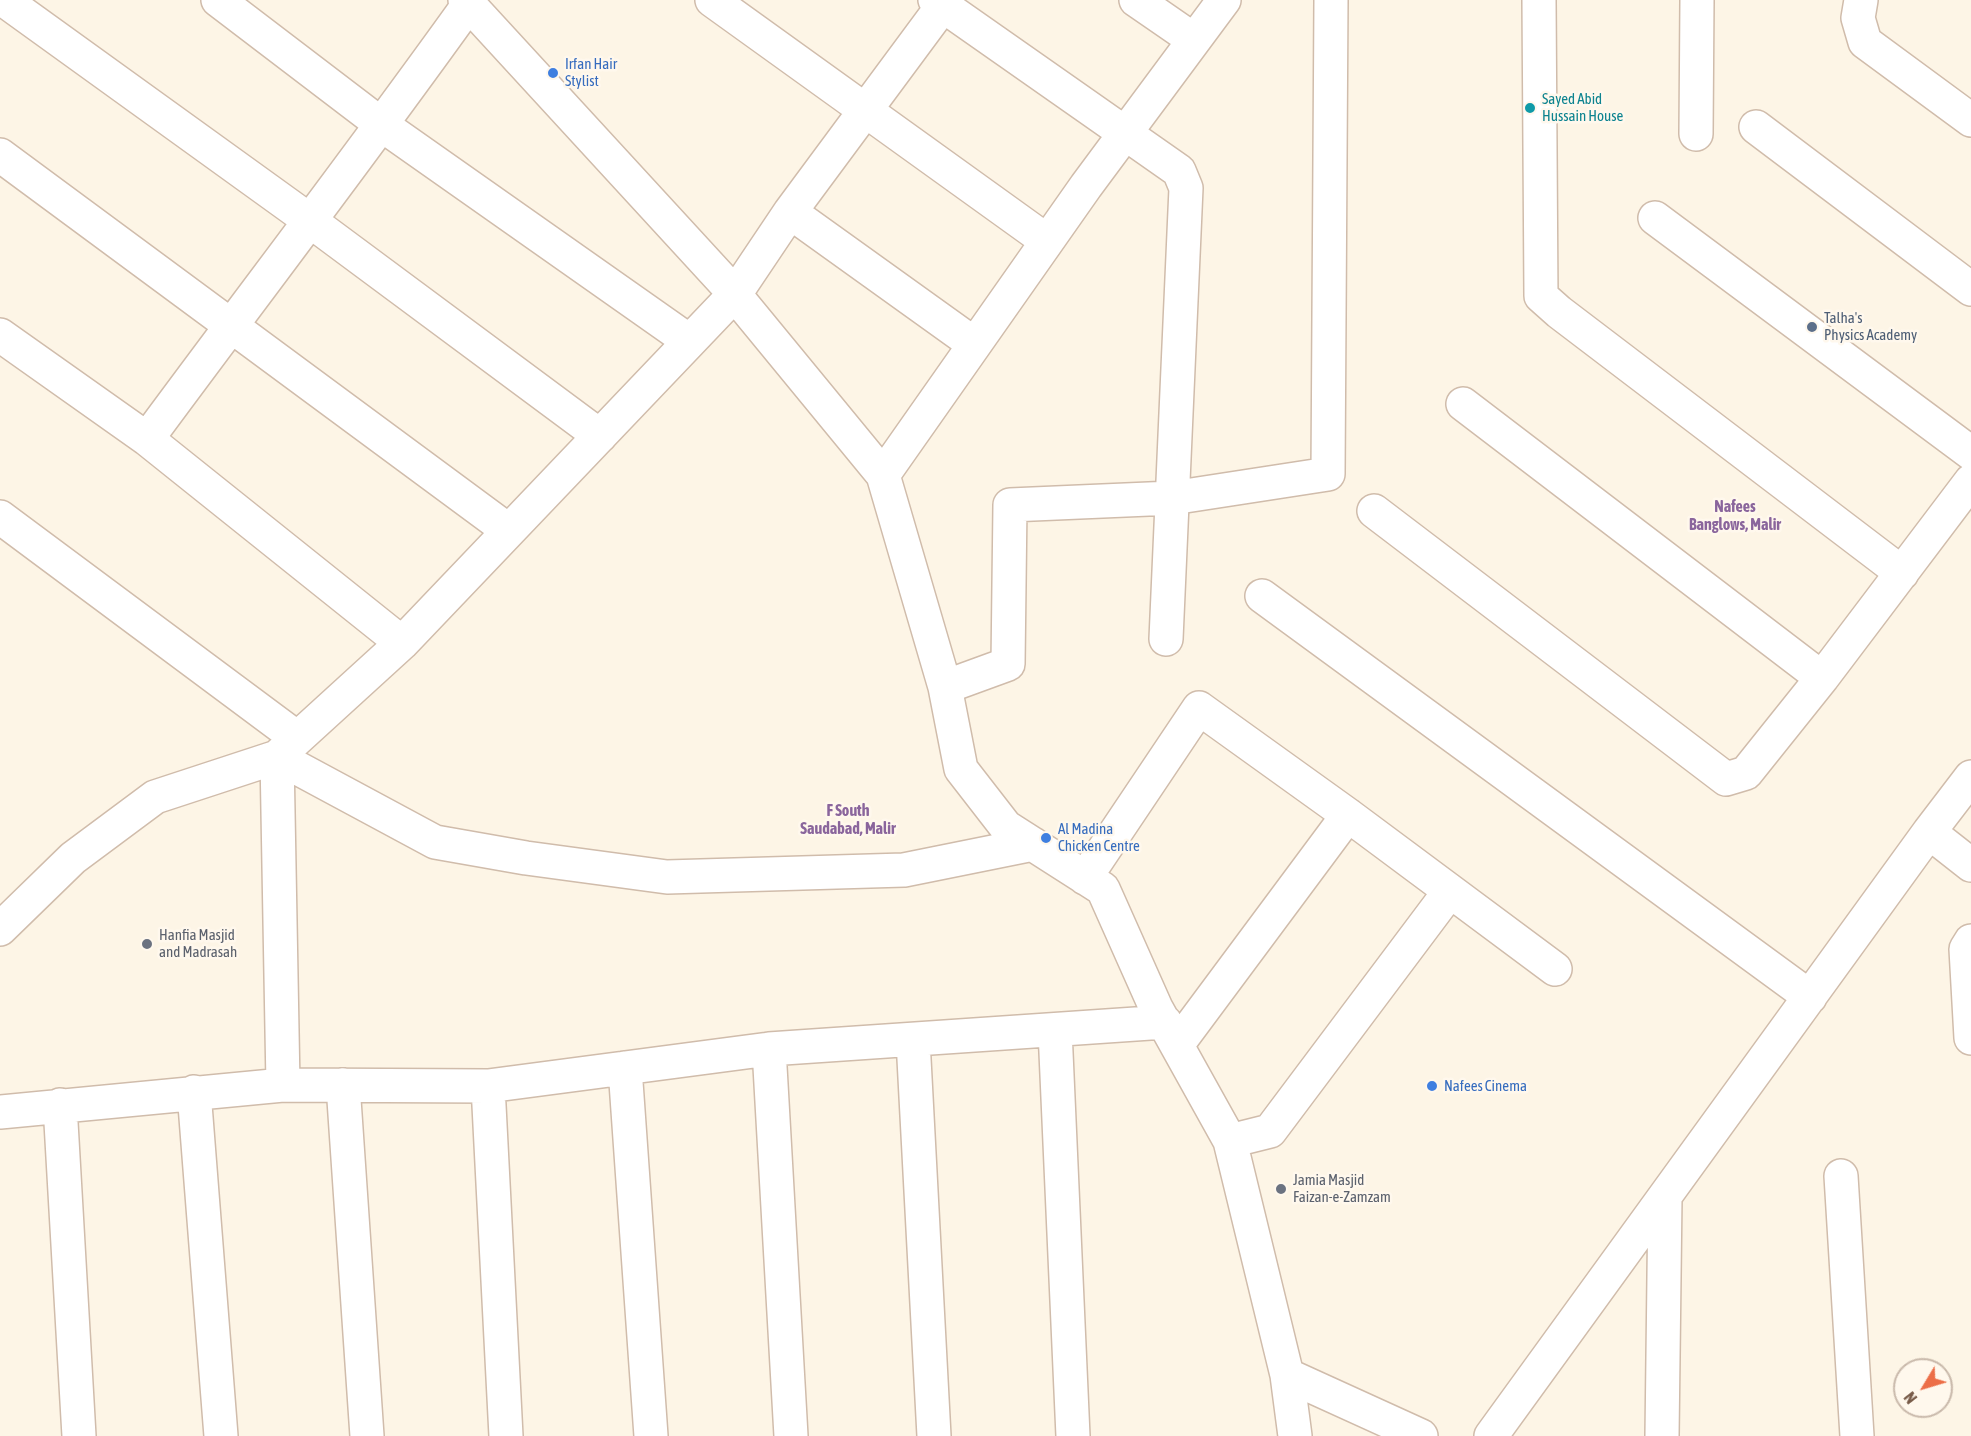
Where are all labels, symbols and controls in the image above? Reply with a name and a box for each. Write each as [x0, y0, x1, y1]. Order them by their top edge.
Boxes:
place label: Irfan Hair Stylist [565, 55, 617, 90]
marker: Irfan Hair Stylist [546, 66, 560, 80]
place label: Sayed Abid Hussain House [1542, 90, 1623, 125]
marker: Sayed Abid Hussain House [1523, 101, 1537, 115]
place label: Talha's Physics Academy [1824, 309, 1917, 344]
marker: Talha's Physics Academy [1805, 320, 1819, 334]
district label: Nafees Banglows, Malir [1689, 497, 1781, 535]
district label: F South Saudabad, Malir [800, 801, 896, 839]
place label: Al Madina Chicken Centre [1058, 820, 1140, 855]
marker: Al Madina Chicken Centre [1039, 831, 1053, 845]
place label: Hanfia Masjid and Madrasah [159, 926, 237, 961]
marker: Hanfia Masjid and Madrasah [140, 937, 154, 951]
place label: Nafees Cinema [1444, 1077, 1527, 1095]
marker: Nafees Cinema [1425, 1079, 1439, 1093]
place label: Jamia Masjid Faizan-e-Zamzam [1293, 1171, 1391, 1206]
marker: Jamia Masjid Faizan-e-Zamzam [1274, 1182, 1288, 1196]
north arrow [1893, 1358, 1953, 1418]
text: N [1900, 1389, 1920, 1407]

